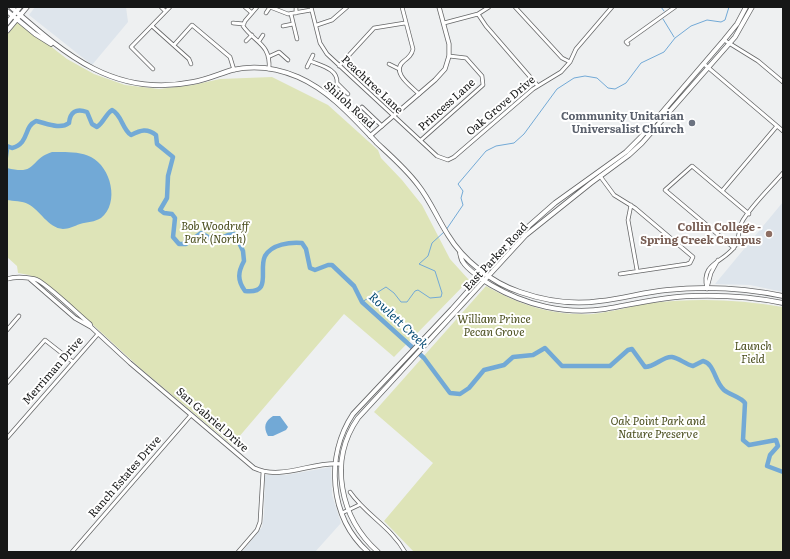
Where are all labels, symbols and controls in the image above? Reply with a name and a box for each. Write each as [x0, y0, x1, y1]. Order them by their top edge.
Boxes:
street label: Peachtree Lane [339, 53, 405, 117]
street label: Oak Grove Drive [464, 73, 538, 139]
street label: Princess Lane [416, 76, 478, 134]
street label: Shiloh Road [321, 79, 377, 131]
place label: Community Unitarian Universalist Church [561, 110, 684, 136]
marker: Community Unitarian Universalist Church [687, 118, 697, 128]
park label: Bob Woodruff Park (North) [181, 220, 249, 246]
street label: East Parker Road [461, 220, 531, 294]
place label: Collin College - Spring Creek Campus [640, 221, 761, 247]
marker: Collin College - Spring Creek Campus [764, 229, 774, 239]
water label: Rowlett Creek [365, 290, 431, 352]
park label: William Prince Pecan Grove [457, 313, 531, 339]
street label: Merriman Drive [20, 334, 86, 408]
park label: Launch Field [734, 340, 772, 366]
street label: San Gabriel Drive [173, 385, 251, 455]
park label: Oak Point Park and Nature Preserve [610, 415, 706, 441]
street label: Ranch Estates Drive [86, 434, 164, 520]

